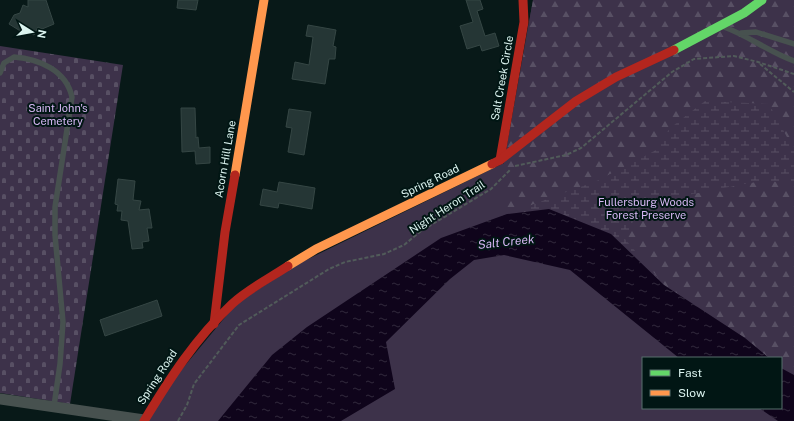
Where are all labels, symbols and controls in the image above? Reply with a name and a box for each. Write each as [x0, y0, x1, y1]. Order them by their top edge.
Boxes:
north arrow [12, 12, 52, 52]
text: N [35, 29, 49, 39]
street label: Salt Creek Circle [489, 35, 515, 121]
park label: Saint John's Cemetery [28, 102, 88, 127]
street label: Acorn Hill Lane [212, 119, 238, 199]
street label: Spring Road [399, 162, 461, 200]
street label: Night Heron Trail [407, 178, 487, 236]
park label: Fullersburg Woods Forest Preserve [598, 196, 694, 221]
water label: Salt Creek [477, 232, 535, 252]
street label: Spring Road [135, 347, 179, 407]
legend [642, 357, 782, 409]
text: Fast [678, 366, 703, 380]
text: Slow [678, 386, 706, 400]

